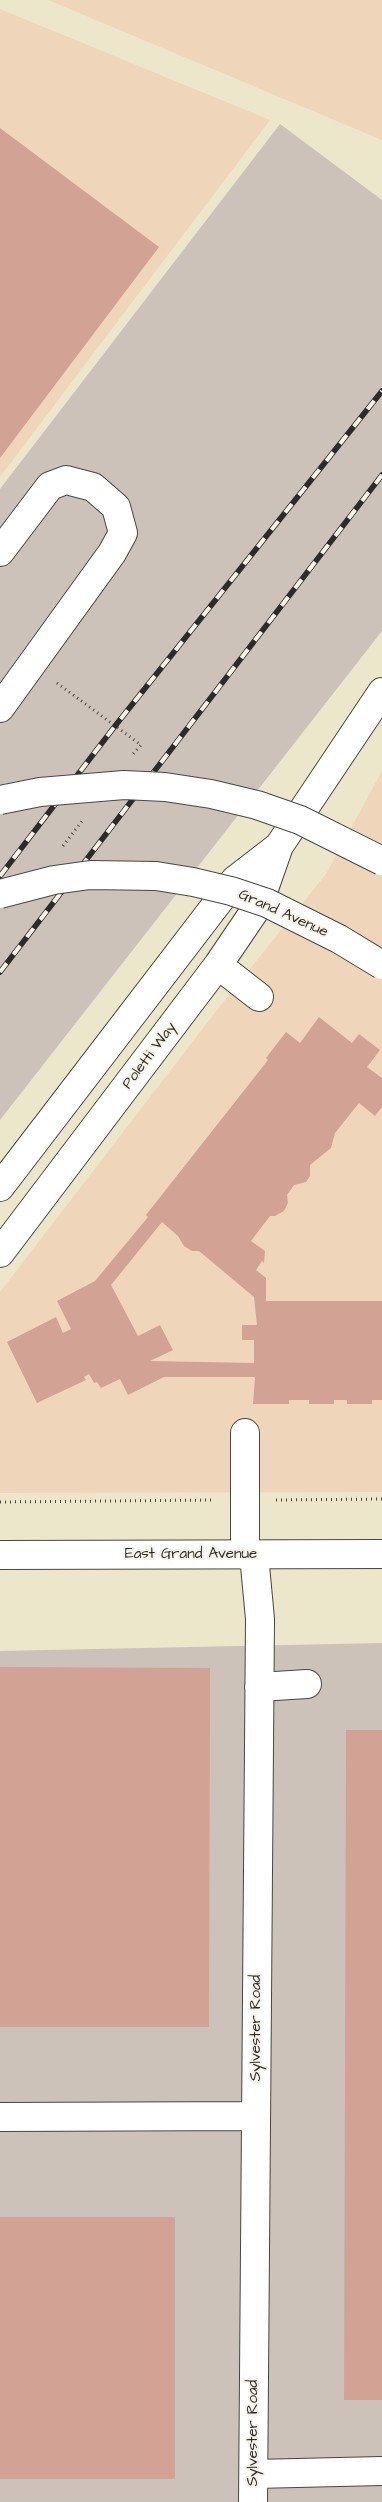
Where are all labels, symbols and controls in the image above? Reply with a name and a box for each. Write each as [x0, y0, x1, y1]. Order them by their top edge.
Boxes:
street label: Grand Avenue [235, 886, 331, 942]
street label: Poletti Way [119, 1019, 181, 1093]
street label: East Grand Avenue [125, 1546, 257, 1564]
street label: Sylvester Road [248, 1975, 266, 2081]
street label: Sylvester Road [245, 2380, 263, 2486]

